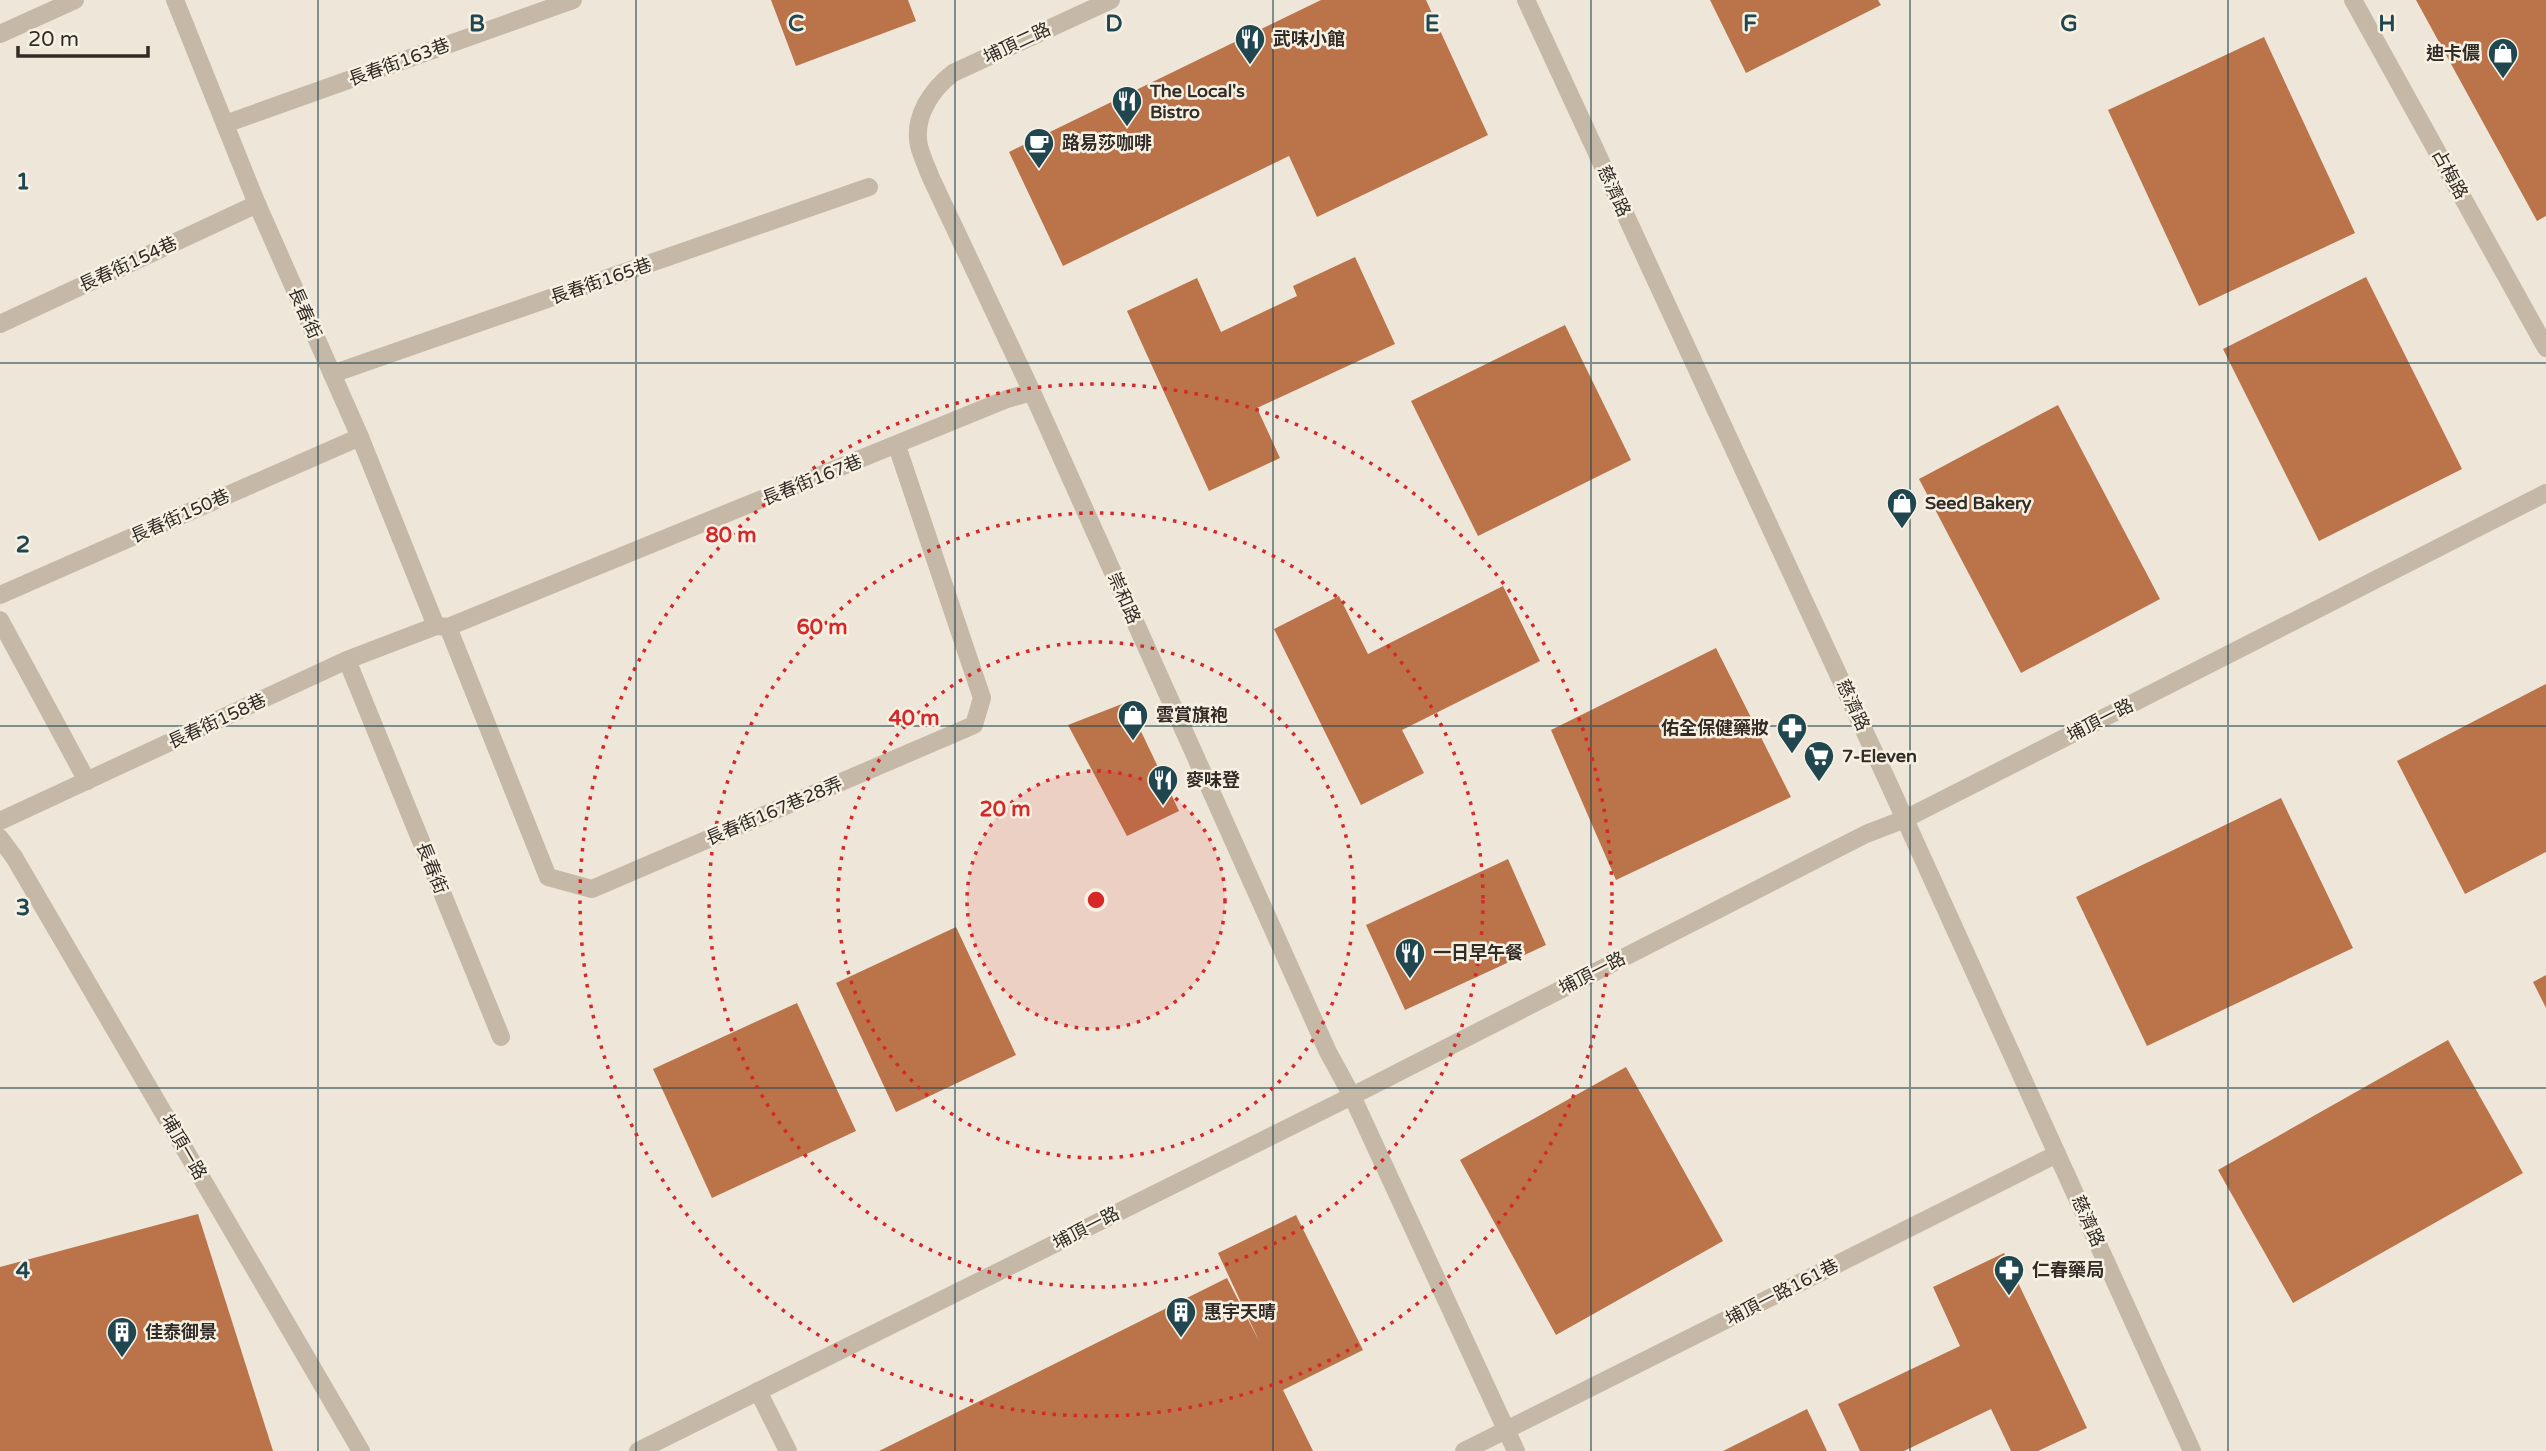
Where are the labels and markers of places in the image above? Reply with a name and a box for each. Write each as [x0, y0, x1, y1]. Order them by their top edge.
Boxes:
restaurant icon: 武味小館 [1233, 22, 1267, 66]
place label: 武味小館 [1273, 28, 1345, 50]
shop icon: 迪卡儂 [2486, 36, 2520, 80]
place label: 迪卡儂 [2426, 42, 2480, 64]
place label: The Local's Bistro [1149, 80, 1245, 123]
restaurant icon: The Local's Bistro [1110, 84, 1144, 128]
cafe icon: 路易莎咖啡 [1022, 126, 1056, 170]
place label: 路易莎咖啡 [1062, 132, 1152, 154]
shop icon: Seed Bakery [1885, 486, 1919, 530]
place label: Seed Bakery [1925, 492, 2032, 514]
shop icon: 雲賞旗袍 [1116, 698, 1150, 742]
place label: 雲賞旗袍 [1156, 704, 1228, 726]
pharmacy icon: 佑全保健藥妝 [1775, 711, 1809, 755]
place label: 佑全保健藥妝 [1661, 717, 1769, 739]
supermarket icon: 7-Eleven [1802, 739, 1836, 783]
place label: 7-Eleven [1842, 745, 1917, 767]
restaurant icon: 麥味登 [1146, 763, 1180, 807]
place label: 麥味登 [1186, 769, 1240, 791]
centre of rings [1084, 888, 1108, 912]
restaurant icon: 一日早午餐 [1393, 936, 1427, 980]
place label: 一日早午餐 [1433, 942, 1523, 964]
pharmacy icon: 仁春藥局 [1992, 1253, 2026, 1297]
place label: 仁春藥局 [2032, 1259, 2104, 1281]
building icon: 惠宇天晴 [1164, 1295, 1198, 1339]
place label: 惠宇天晴 [1204, 1301, 1276, 1323]
building icon: 佳泰御景 [105, 1315, 139, 1359]
place label: 佳泰御景 [145, 1321, 217, 1343]

